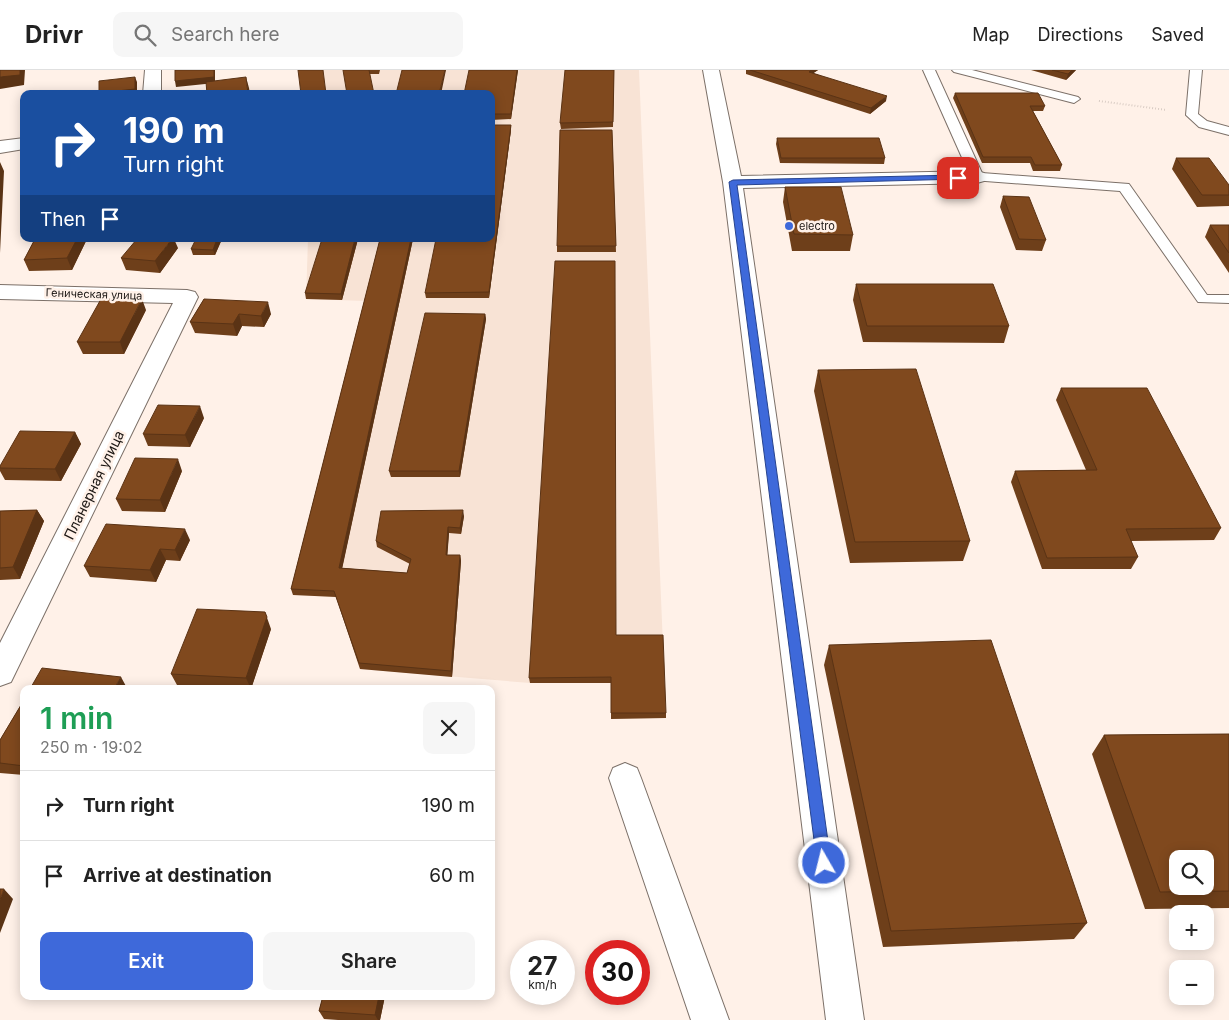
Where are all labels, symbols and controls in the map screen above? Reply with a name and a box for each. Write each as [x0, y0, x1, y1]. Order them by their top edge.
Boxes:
search box [113, 12, 463, 57]
text: Drivr [25, 20, 83, 49]
icon: search [131, 21, 159, 49]
text: Search here [171, 23, 280, 46]
text: Map [972, 24, 1010, 45]
text: Directions [1038, 24, 1123, 45]
text: Saved [1151, 24, 1204, 45]
text: 190 m [123, 109, 225, 151]
icon: right [40, 110, 105, 175]
text: Turn right [123, 151, 224, 177]
pin [937, 157, 979, 199]
icon: arrive [944, 164, 972, 192]
icon: arrive [96, 205, 124, 233]
text: Then [40, 208, 86, 231]
place label: electro [799, 219, 835, 233]
marker: electro [783, 220, 795, 232]
street label: Геническая улица [45, 285, 143, 303]
street label: Планерная улица [60, 428, 127, 542]
text: 1 min [40, 700, 113, 736]
button: close [423, 702, 475, 754]
text: 250 m · 19:02 [40, 737, 143, 757]
icon: right [40, 792, 68, 820]
text: Turn right [83, 794, 174, 817]
text: 190 m [422, 794, 475, 817]
position arrow [797, 836, 849, 888]
map controls [1169, 850, 1214, 1005]
button: search [1169, 850, 1214, 895]
icon: arrive [40, 862, 68, 890]
text: Arrive at destination [83, 864, 272, 887]
text: 60 m [429, 864, 475, 887]
button: + [1169, 905, 1214, 950]
button: Exit [40, 932, 253, 990]
button: Share [263, 932, 475, 990]
speed limit sign: 30 [585, 940, 650, 1005]
text: 27 [527, 951, 558, 981]
button: − [1169, 960, 1214, 1005]
text: km/h [528, 977, 557, 992]

